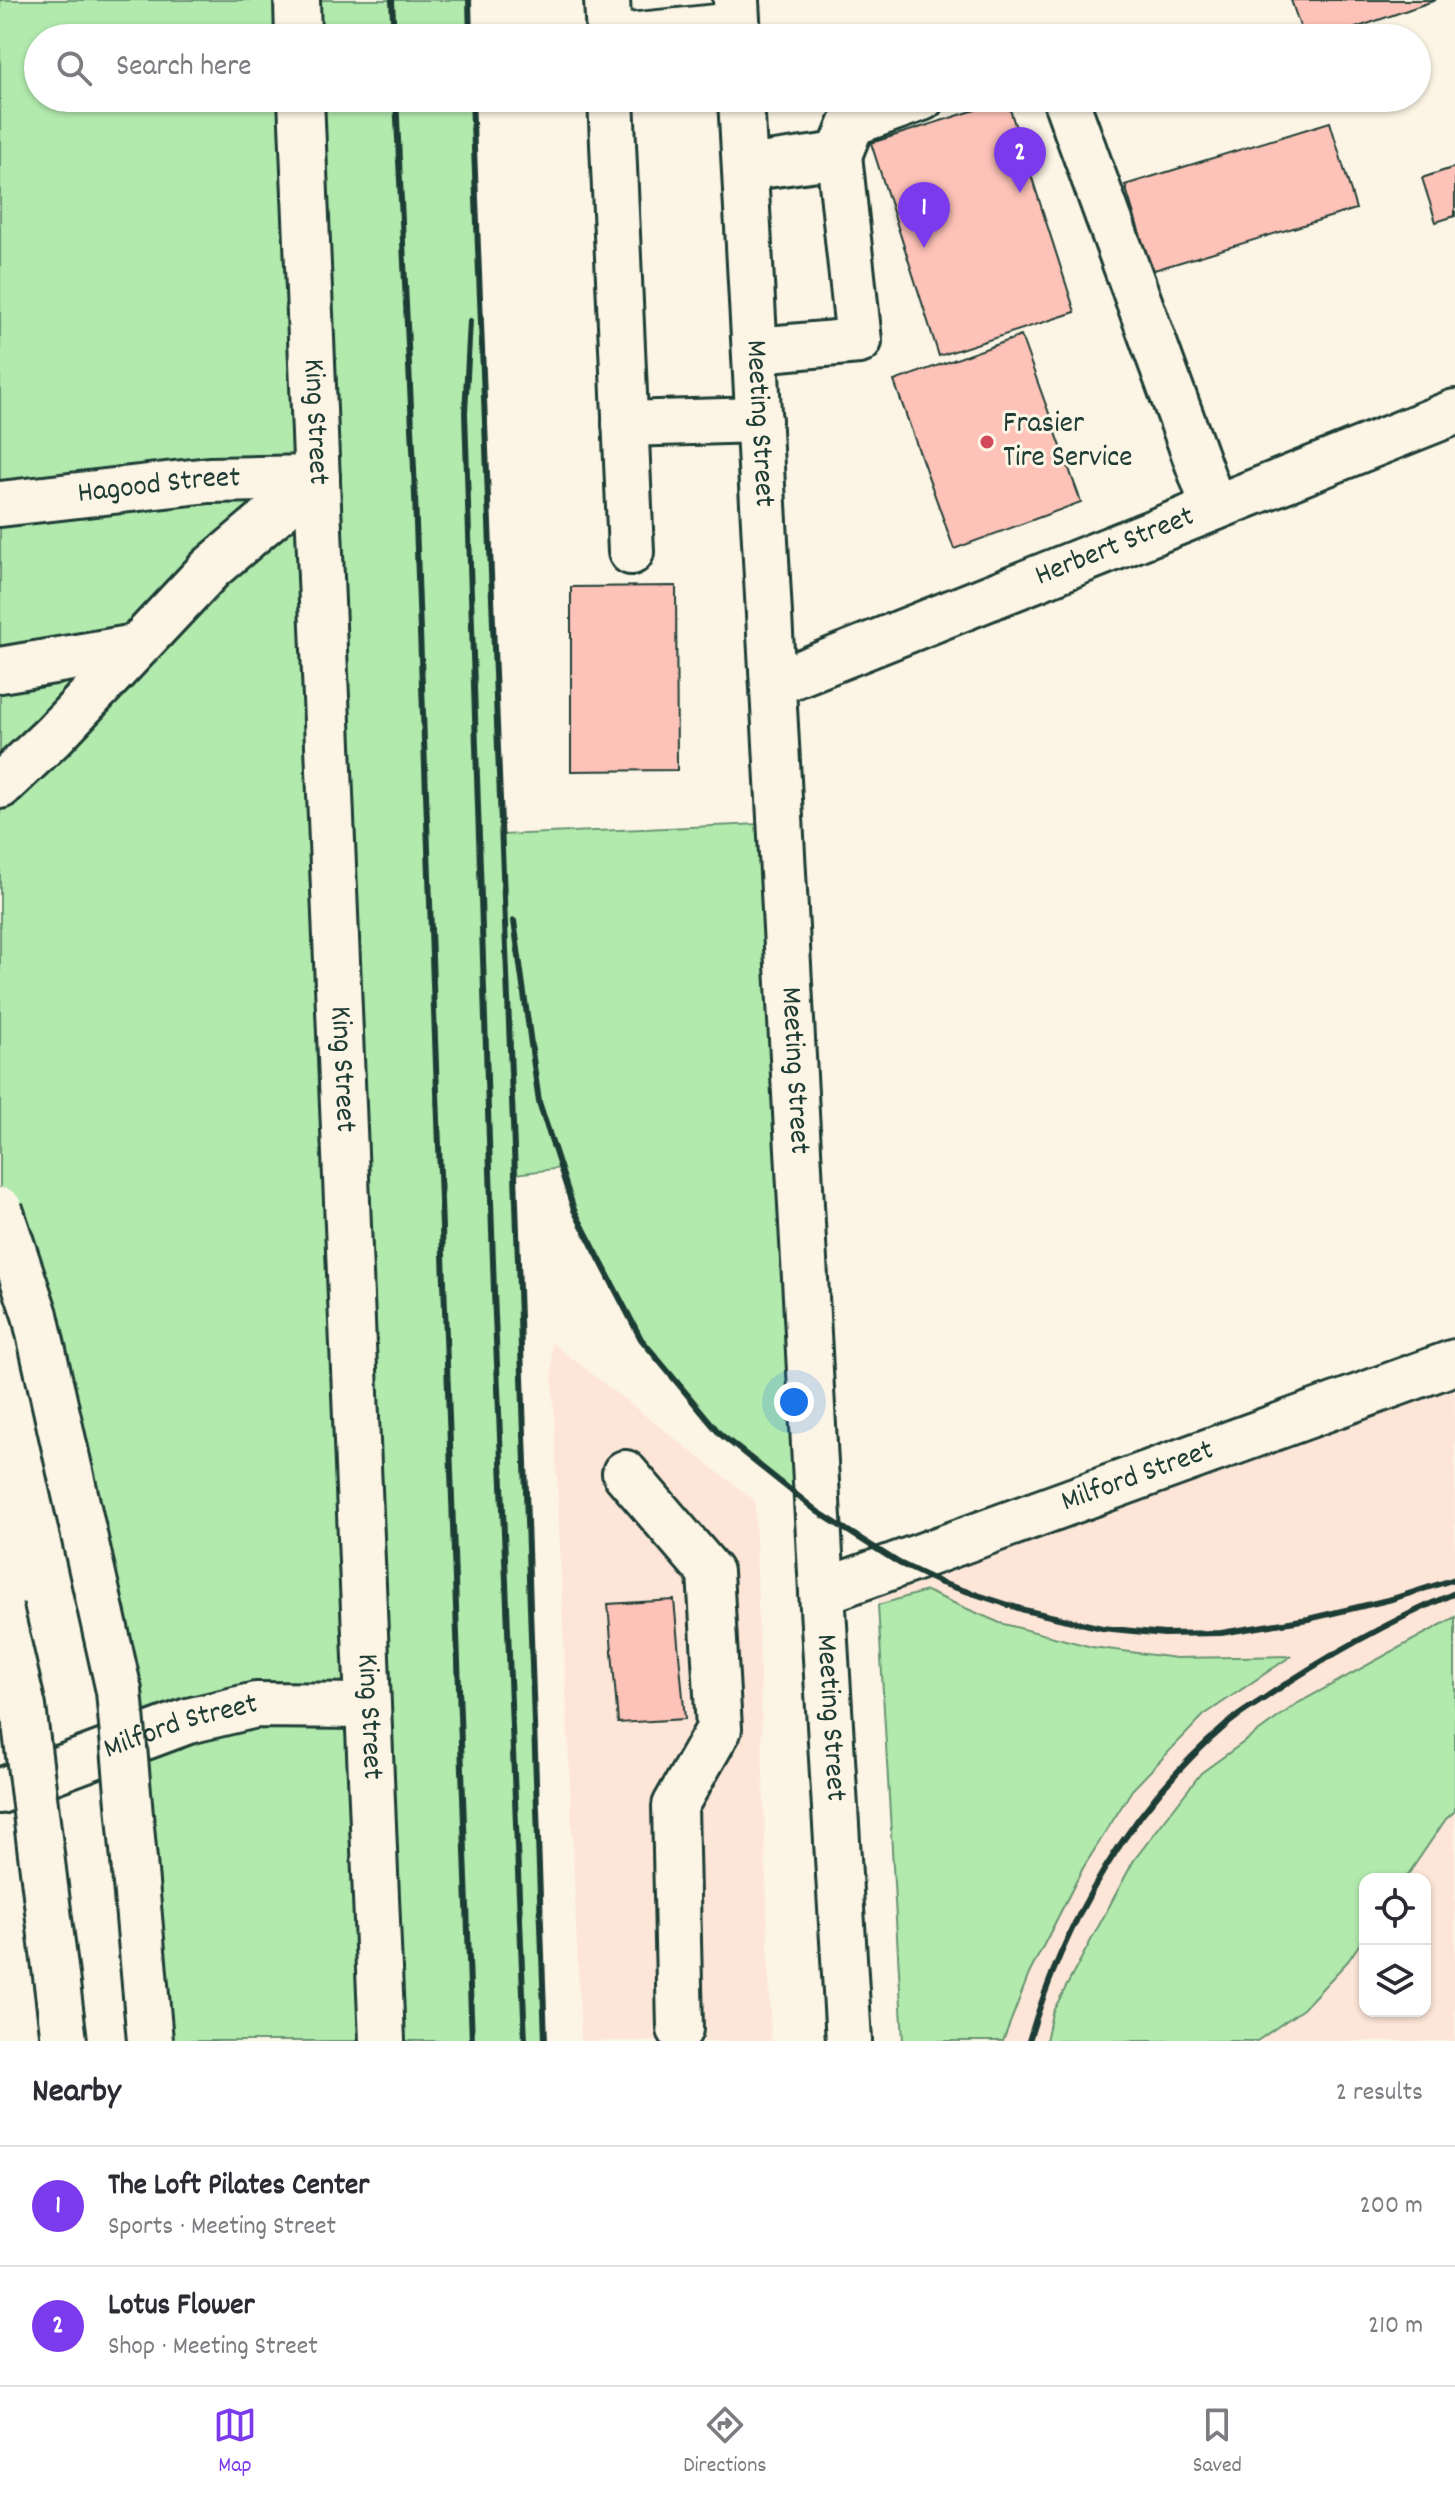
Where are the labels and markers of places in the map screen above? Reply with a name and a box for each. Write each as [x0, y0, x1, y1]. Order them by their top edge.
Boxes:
pin: 2 [994, 127, 1046, 193]
pin: 1 [898, 182, 950, 248]
place label: Frasier Tire Service [1003, 404, 1133, 481]
marker: Frasier Tire Service [978, 433, 996, 451]

